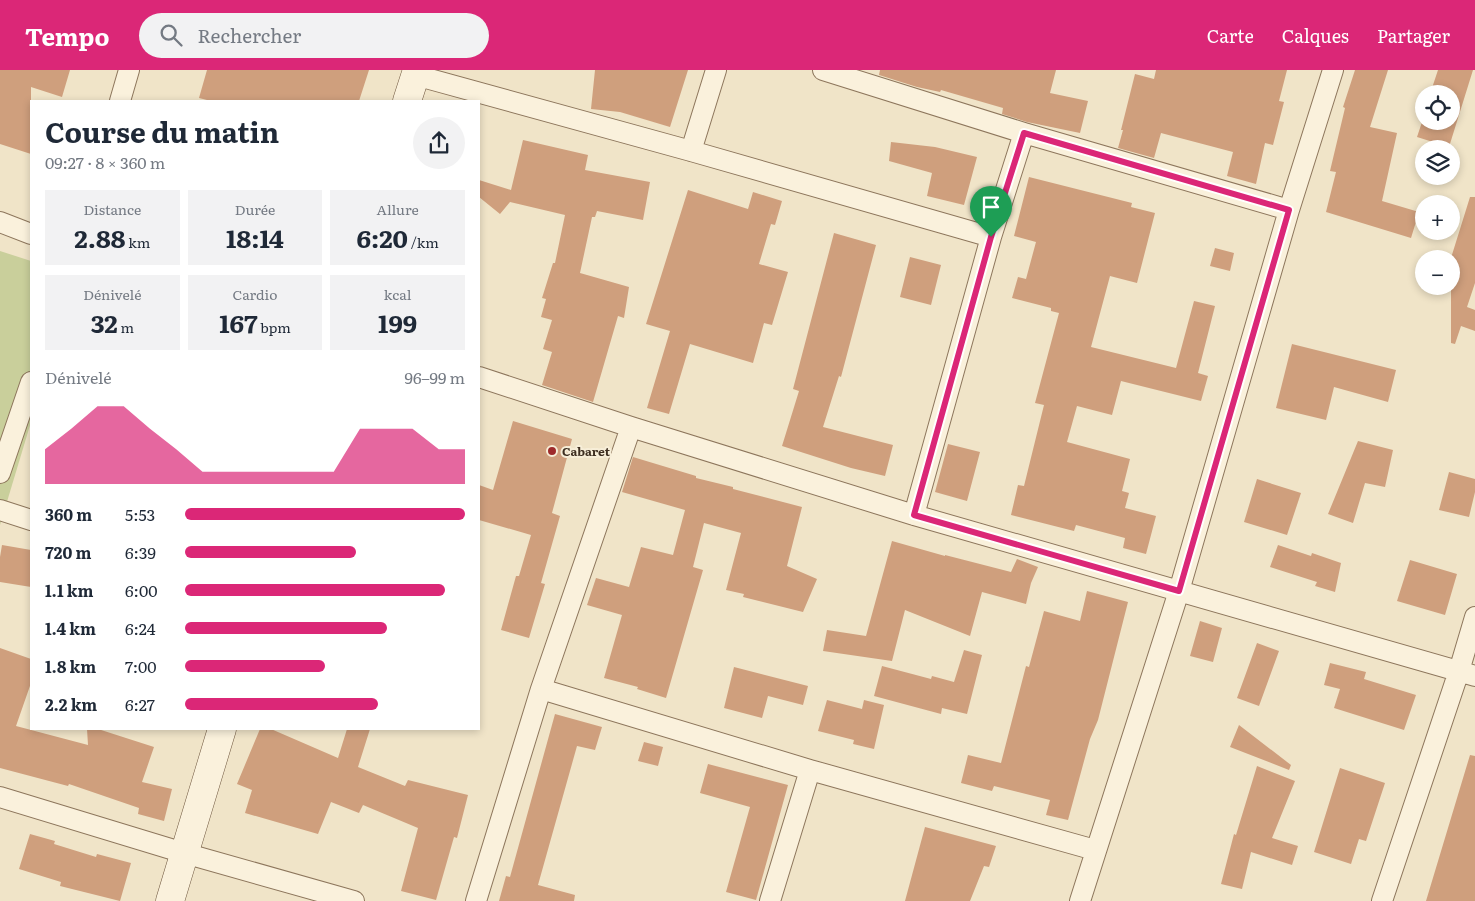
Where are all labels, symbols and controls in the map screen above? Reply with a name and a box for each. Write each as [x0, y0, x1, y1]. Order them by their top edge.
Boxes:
search box [139, 13, 489, 58]
text: Tempo [25, 18, 109, 53]
icon: search [157, 21, 185, 49]
text: Rechercher [197, 21, 301, 49]
text: Carte [1207, 22, 1254, 49]
text: Calques [1282, 22, 1349, 49]
text: Partager [1377, 22, 1450, 49]
map controls [1415, 85, 1460, 295]
button: locate [1415, 85, 1460, 130]
text: Course du matin [45, 110, 279, 152]
button: share [413, 117, 465, 169]
button: layers [1415, 140, 1460, 185]
text: 09:27 · 8 × 360 m [45, 150, 165, 174]
pin [970, 186, 1012, 237]
icon: arrive [977, 193, 1005, 221]
button: + [1415, 195, 1460, 240]
text: Distance [83, 199, 141, 219]
text: Durée [235, 199, 275, 219]
text: Allure [377, 199, 419, 219]
text: 2.88 [74, 219, 125, 256]
text: 18:14 [226, 219, 284, 256]
text: 6:20 [356, 219, 408, 256]
text: km [125, 232, 150, 252]
text: /km [408, 232, 439, 252]
button: − [1415, 250, 1460, 295]
text: Dénivelé [83, 284, 141, 304]
text: Cardio [233, 284, 277, 304]
text: kcal [384, 284, 411, 304]
text: 32 [91, 304, 118, 341]
text: 167 [219, 304, 258, 341]
text: 199 [378, 304, 417, 341]
text: m [118, 317, 134, 337]
text: bpm [258, 317, 291, 337]
text: Dénivelé [45, 365, 111, 389]
text: 96–99 m [405, 365, 465, 389]
place label: Cabaret [562, 442, 611, 460]
marker: Cabaret [546, 445, 558, 457]
text: 360 m [45, 502, 92, 526]
text: 5:53 [125, 502, 155, 526]
text: 720 m [45, 540, 91, 564]
text: 6:39 [125, 540, 156, 564]
text: 1.1 km [45, 578, 93, 602]
text: 6:00 [125, 578, 157, 602]
text: 1.4 km [45, 616, 96, 640]
text: 6:24 [125, 616, 156, 640]
text: 1.8 km [45, 654, 96, 678]
text: 7:00 [125, 654, 157, 678]
text: 2.2 km [45, 692, 97, 716]
text: 6:27 [125, 692, 155, 716]

